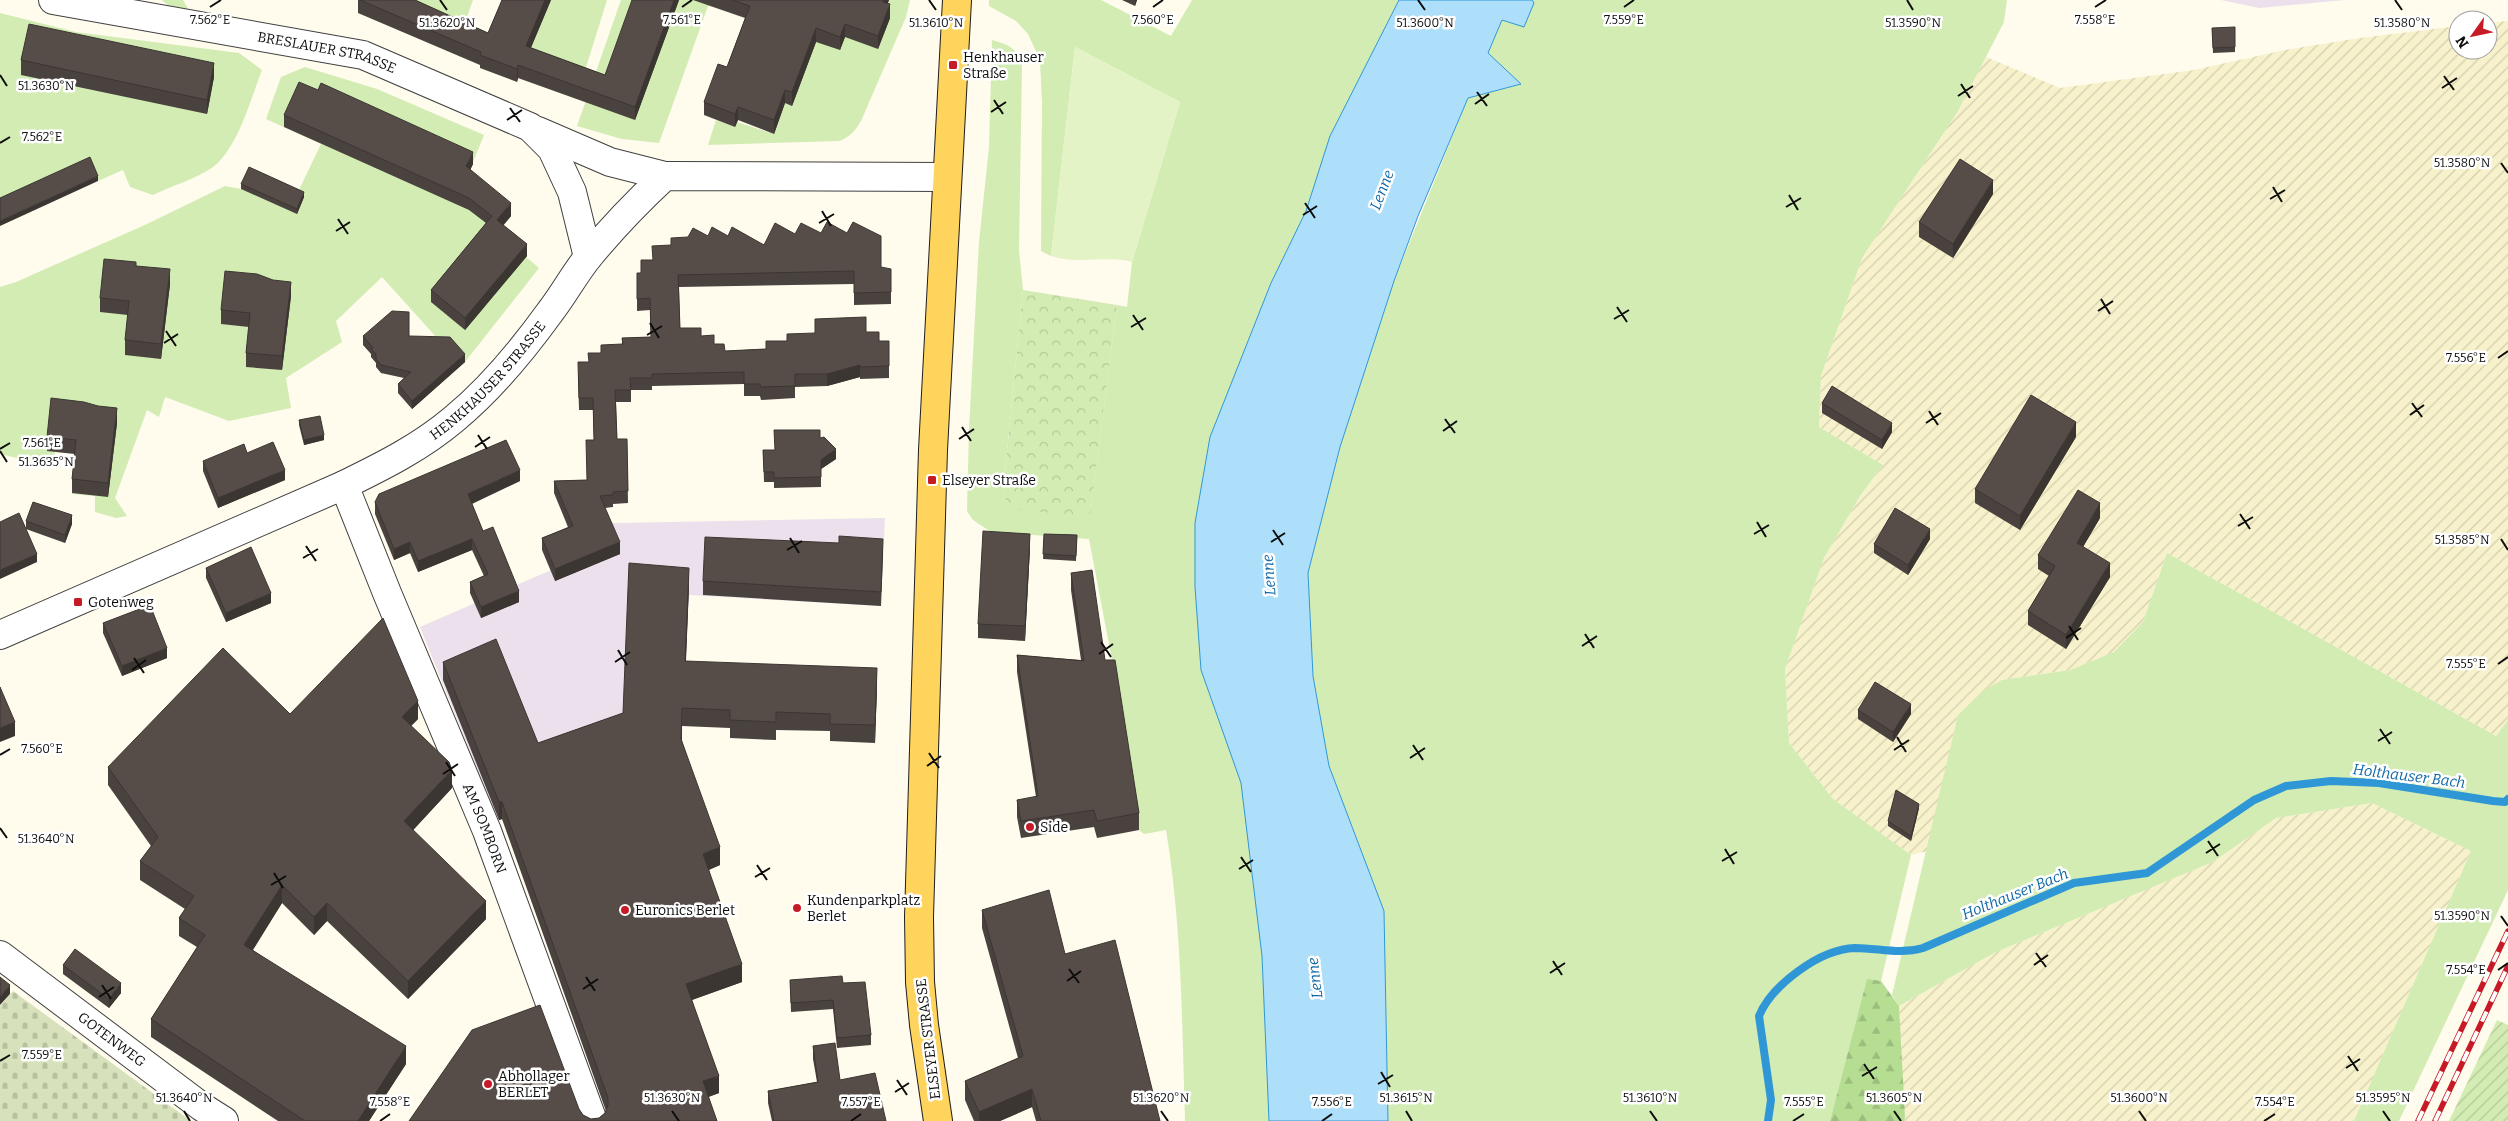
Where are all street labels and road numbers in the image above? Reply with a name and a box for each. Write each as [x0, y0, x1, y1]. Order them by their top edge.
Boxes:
street label: BRESLAUER STRASSE [256, 28, 399, 77]
street label: HENKHAUSER STRASSE [427, 318, 549, 444]
street label: AM SOMBORN [459, 781, 510, 876]
street label: ELSEYER STRASSE [913, 978, 944, 1100]
street label: GOTENWEG [74, 1009, 149, 1071]

